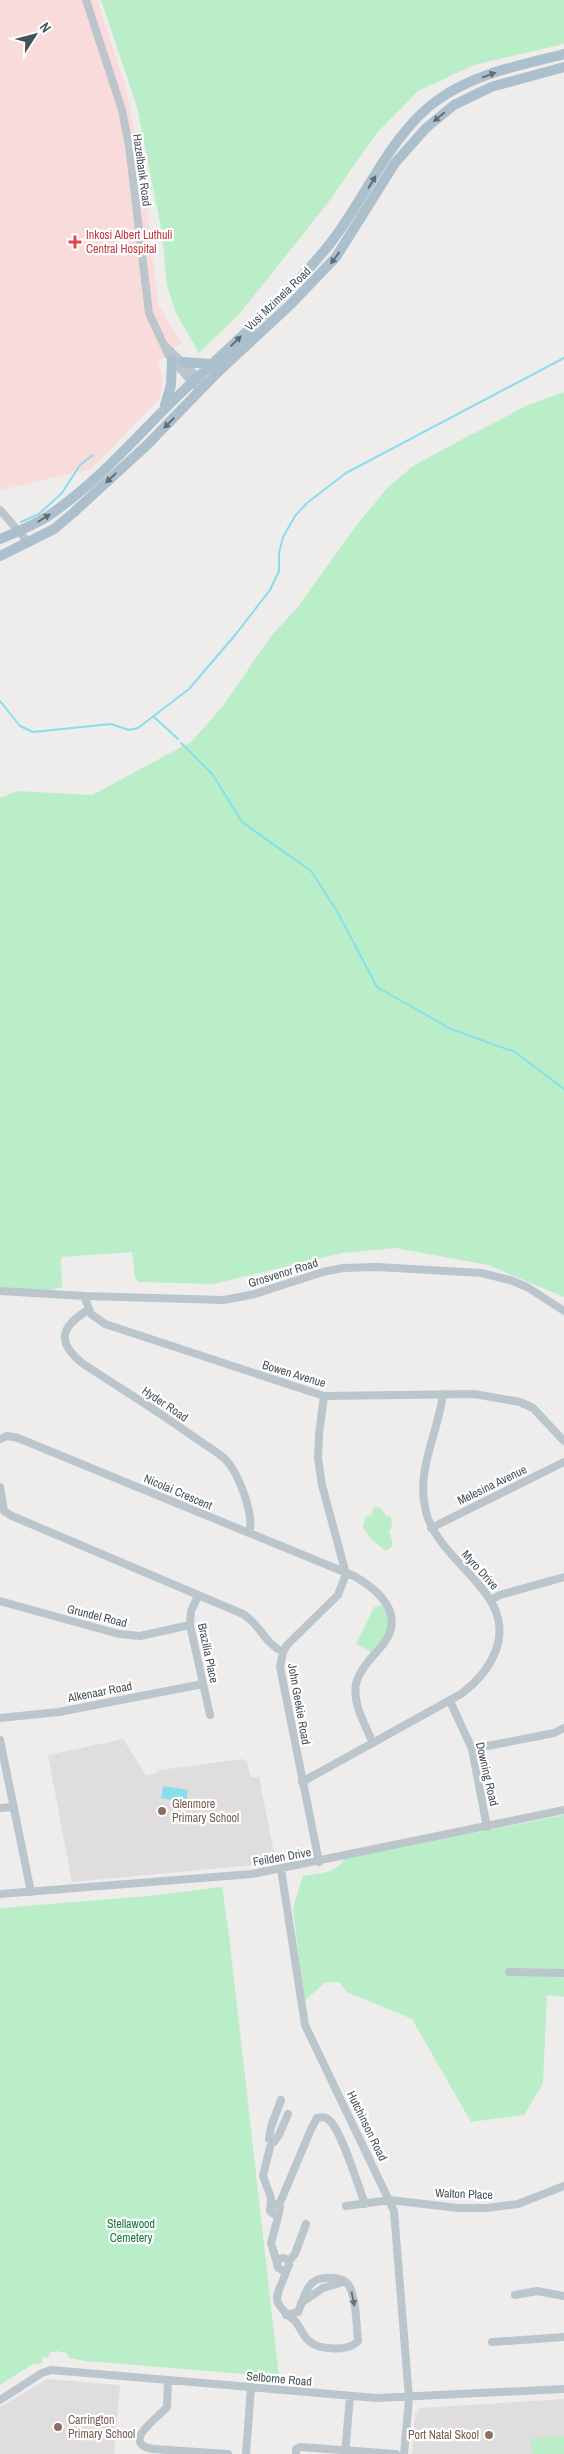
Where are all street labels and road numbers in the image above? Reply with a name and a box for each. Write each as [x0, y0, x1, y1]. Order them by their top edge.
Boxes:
street label: Hazelbank Road [129, 133, 155, 207]
street label: Vusi Mzimela Road [242, 264, 314, 334]
street label: Grosvenor Road [246, 1255, 320, 1291]
street label: Bowen Avenue [260, 1357, 328, 1391]
street label: Hyder Road [139, 1383, 191, 1425]
street label: Melesina Avenue [455, 1461, 529, 1509]
street label: Nicolai Crescent [141, 1470, 215, 1514]
street label: Myro Drive [458, 1547, 502, 1593]
street label: Grundel Road [65, 1601, 129, 1631]
street label: Brazilia Place [194, 1622, 222, 1684]
street label: John Geekie Road [284, 1662, 314, 1746]
street label: Alkenaar Road [66, 1678, 133, 1706]
street label: Downing Road [472, 1740, 502, 1808]
street label: Feilden Drive [252, 1844, 312, 1870]
street label: Hutchinson Road [343, 2088, 391, 2164]
street label: Walton Place [435, 2185, 493, 2203]
street label: Selborne Road [246, 2368, 312, 2390]

